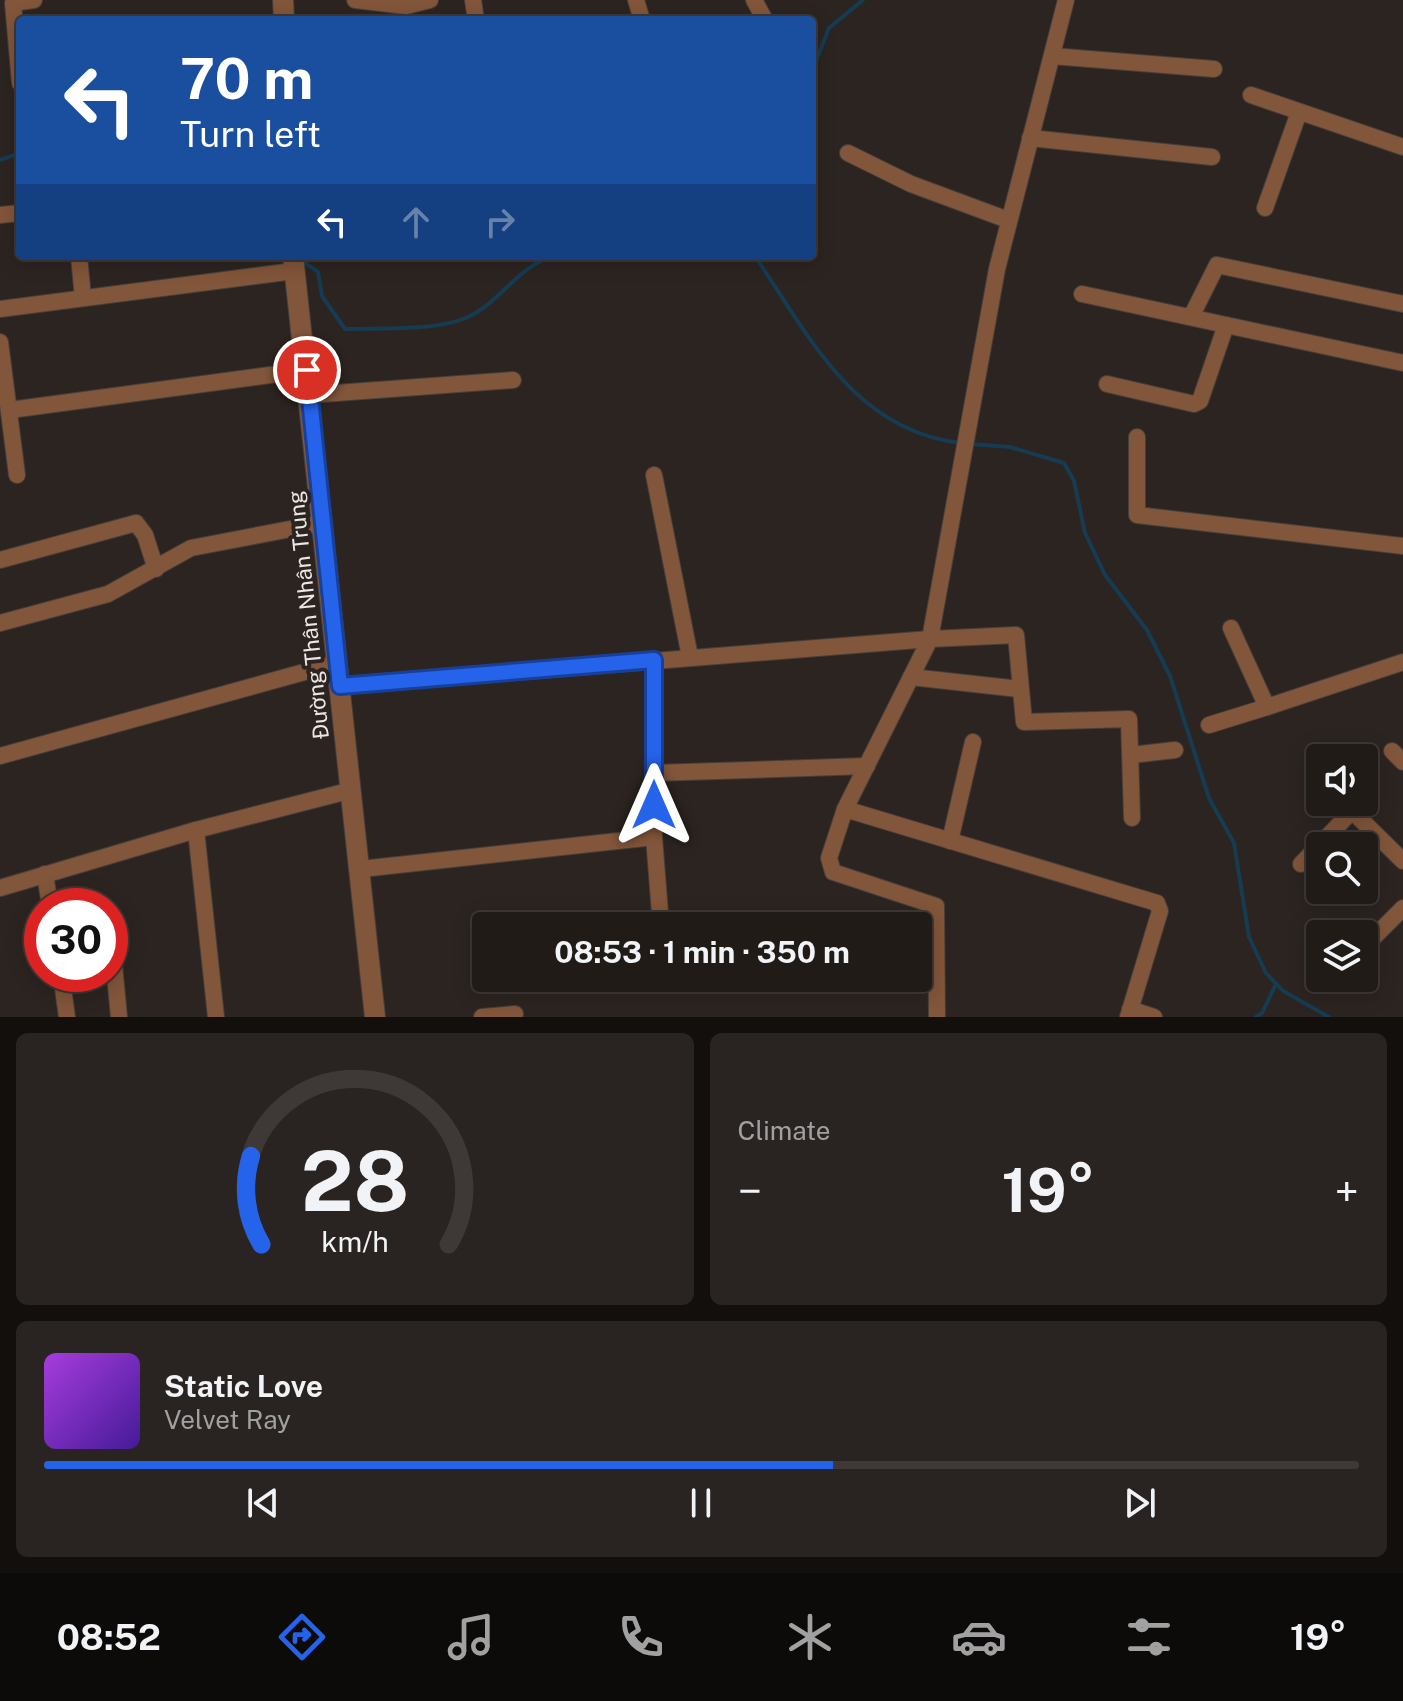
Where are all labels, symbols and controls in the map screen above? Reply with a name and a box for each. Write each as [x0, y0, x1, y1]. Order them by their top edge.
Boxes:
text: 70 m [180, 46, 313, 112]
icon: left [48, 48, 152, 152]
text: Turn left [180, 113, 321, 155]
icon: left [310, 200, 354, 244]
icon: ahead [394, 200, 438, 244]
icon: right [478, 200, 522, 244]
pin [273, 336, 341, 404]
icon: arrive [285, 348, 329, 392]
street label: Đường Thân Nhân Trung [282, 489, 334, 741]
map controls [1306, 744, 1378, 992]
button: sound [1306, 744, 1378, 816]
position arrow [612, 763, 696, 847]
button: search [1306, 832, 1378, 904]
speed limit sign: 30 [24, 888, 128, 992]
button: layers [1306, 920, 1378, 992]
text: 08:53 · 1 min · 350 m [554, 934, 850, 970]
text: Climate [738, 1115, 831, 1146]
text: 28 [300, 1132, 409, 1230]
text: 19° [1001, 1155, 1095, 1226]
text: − [738, 1165, 762, 1217]
text: + [1335, 1165, 1359, 1217]
text: km/h [321, 1225, 388, 1258]
text: Static Love [164, 1368, 323, 1404]
text: Velvet Ray [164, 1404, 291, 1435]
icon: previous [241, 1481, 285, 1525]
icon: pause [679, 1481, 723, 1525]
icon: next [1118, 1481, 1162, 1525]
icon: directions [274, 1609, 330, 1665]
icon: music [443, 1609, 499, 1665]
icon: phone [613, 1609, 669, 1665]
icon: climate [782, 1609, 838, 1665]
icon: car [951, 1609, 1007, 1665]
icon: filters [1121, 1609, 1177, 1665]
text: 08:52 [57, 1616, 161, 1658]
text: 19° [1290, 1616, 1346, 1658]

